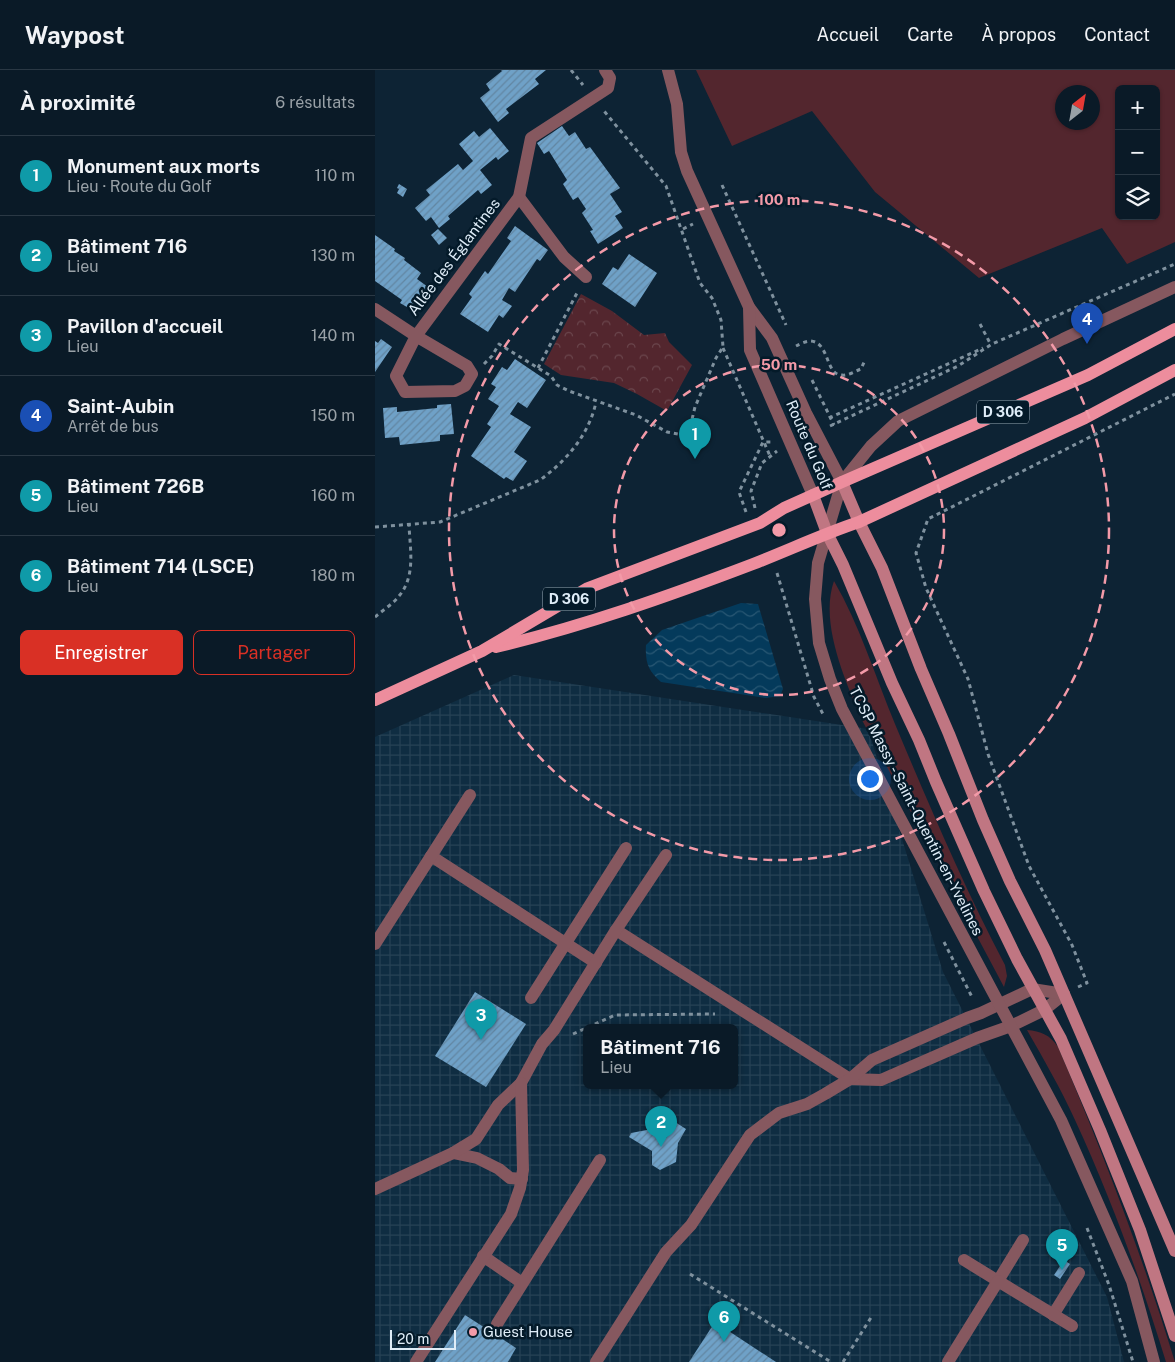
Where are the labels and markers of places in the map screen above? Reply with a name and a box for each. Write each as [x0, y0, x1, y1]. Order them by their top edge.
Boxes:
pin: 4 [1071, 303, 1103, 344]
pin: 1 [679, 418, 711, 459]
centre of rings [770, 521, 788, 539]
pin: 3 [465, 999, 497, 1040]
pin: 2 [645, 1106, 677, 1147]
pin: 5 [1046, 1229, 1078, 1270]
pin: 6 [708, 1301, 740, 1342]
place label: Guest House [483, 1323, 573, 1340]
marker: Guest House [467, 1326, 479, 1338]

